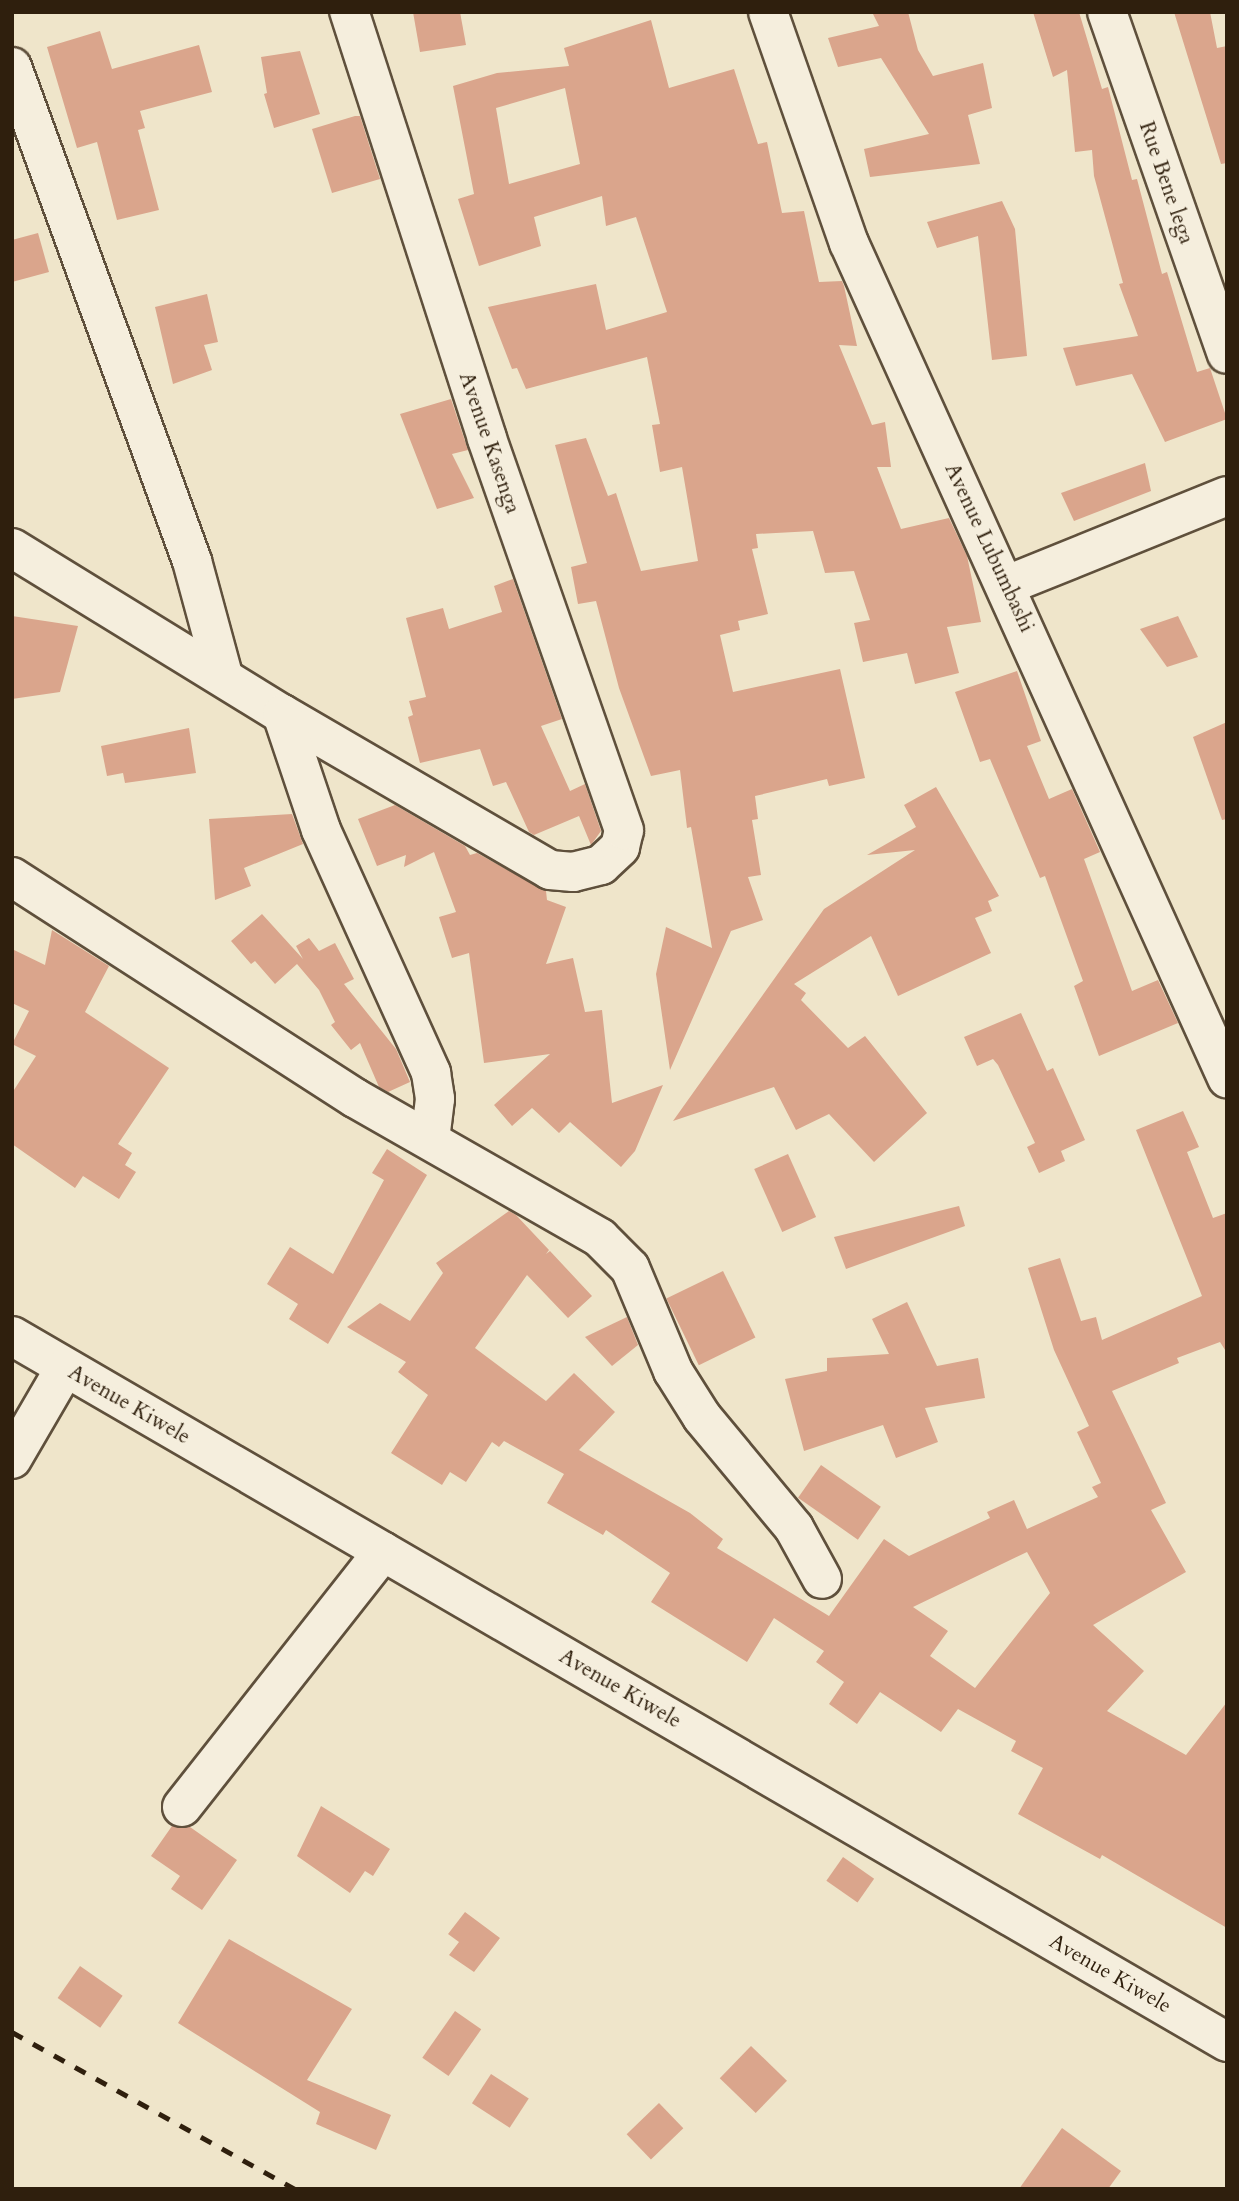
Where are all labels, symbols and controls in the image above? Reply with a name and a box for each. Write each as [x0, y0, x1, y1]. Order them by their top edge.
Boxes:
street label: Rue Bene lega [1133, 118, 1199, 248]
street label: Avenue Kasenga [453, 369, 525, 517]
street label: Avenue Lubumbashi [939, 460, 1039, 636]
street label: Avenue Kiwele [64, 1360, 194, 1450]
street label: Avenue Kiwele [555, 1644, 685, 1734]
street label: Avenue Kiwele [1045, 1929, 1175, 2019]

